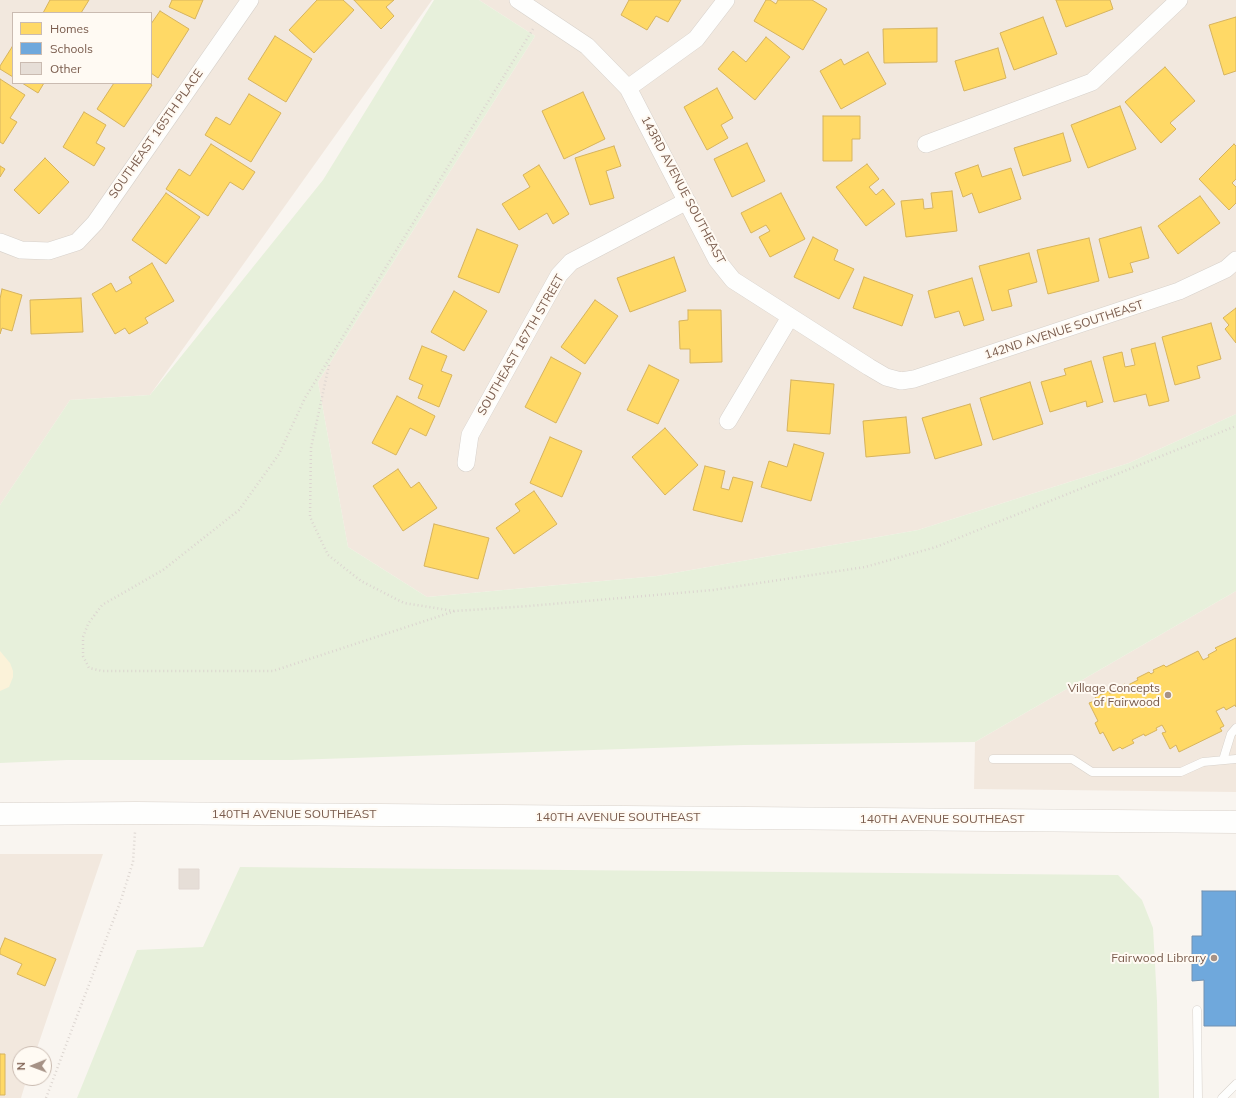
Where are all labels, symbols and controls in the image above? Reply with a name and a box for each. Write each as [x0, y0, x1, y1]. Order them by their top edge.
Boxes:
legend [12, 12, 152, 84]
text: Homes [50, 21, 89, 36]
text: Schools [50, 41, 93, 56]
text: Other [50, 61, 81, 76]
street label: SOUTHEAST 165TH PLACE [106, 67, 206, 201]
street label: 143RD AVENUE SOUTHEAST [638, 114, 728, 266]
street label: SOUTHEAST 167TH STREET [475, 272, 567, 418]
street label: 142ND AVENUE SOUTHEAST [983, 297, 1145, 363]
place label: Village Concepts of Fairwood [1068, 681, 1160, 709]
marker: Village Concepts of Fairwood [1163, 690, 1173, 700]
street label: 140TH AVENUE SOUTHEAST [212, 807, 376, 821]
street label: 140TH AVENUE SOUTHEAST [536, 810, 700, 824]
street label: 140TH AVENUE SOUTHEAST [860, 812, 1024, 826]
place label: Fairwood Library [1111, 951, 1206, 965]
marker: Fairwood Library [1209, 953, 1219, 963]
north arrow [12, 1046, 52, 1086]
text: N [14, 1062, 28, 1070]

